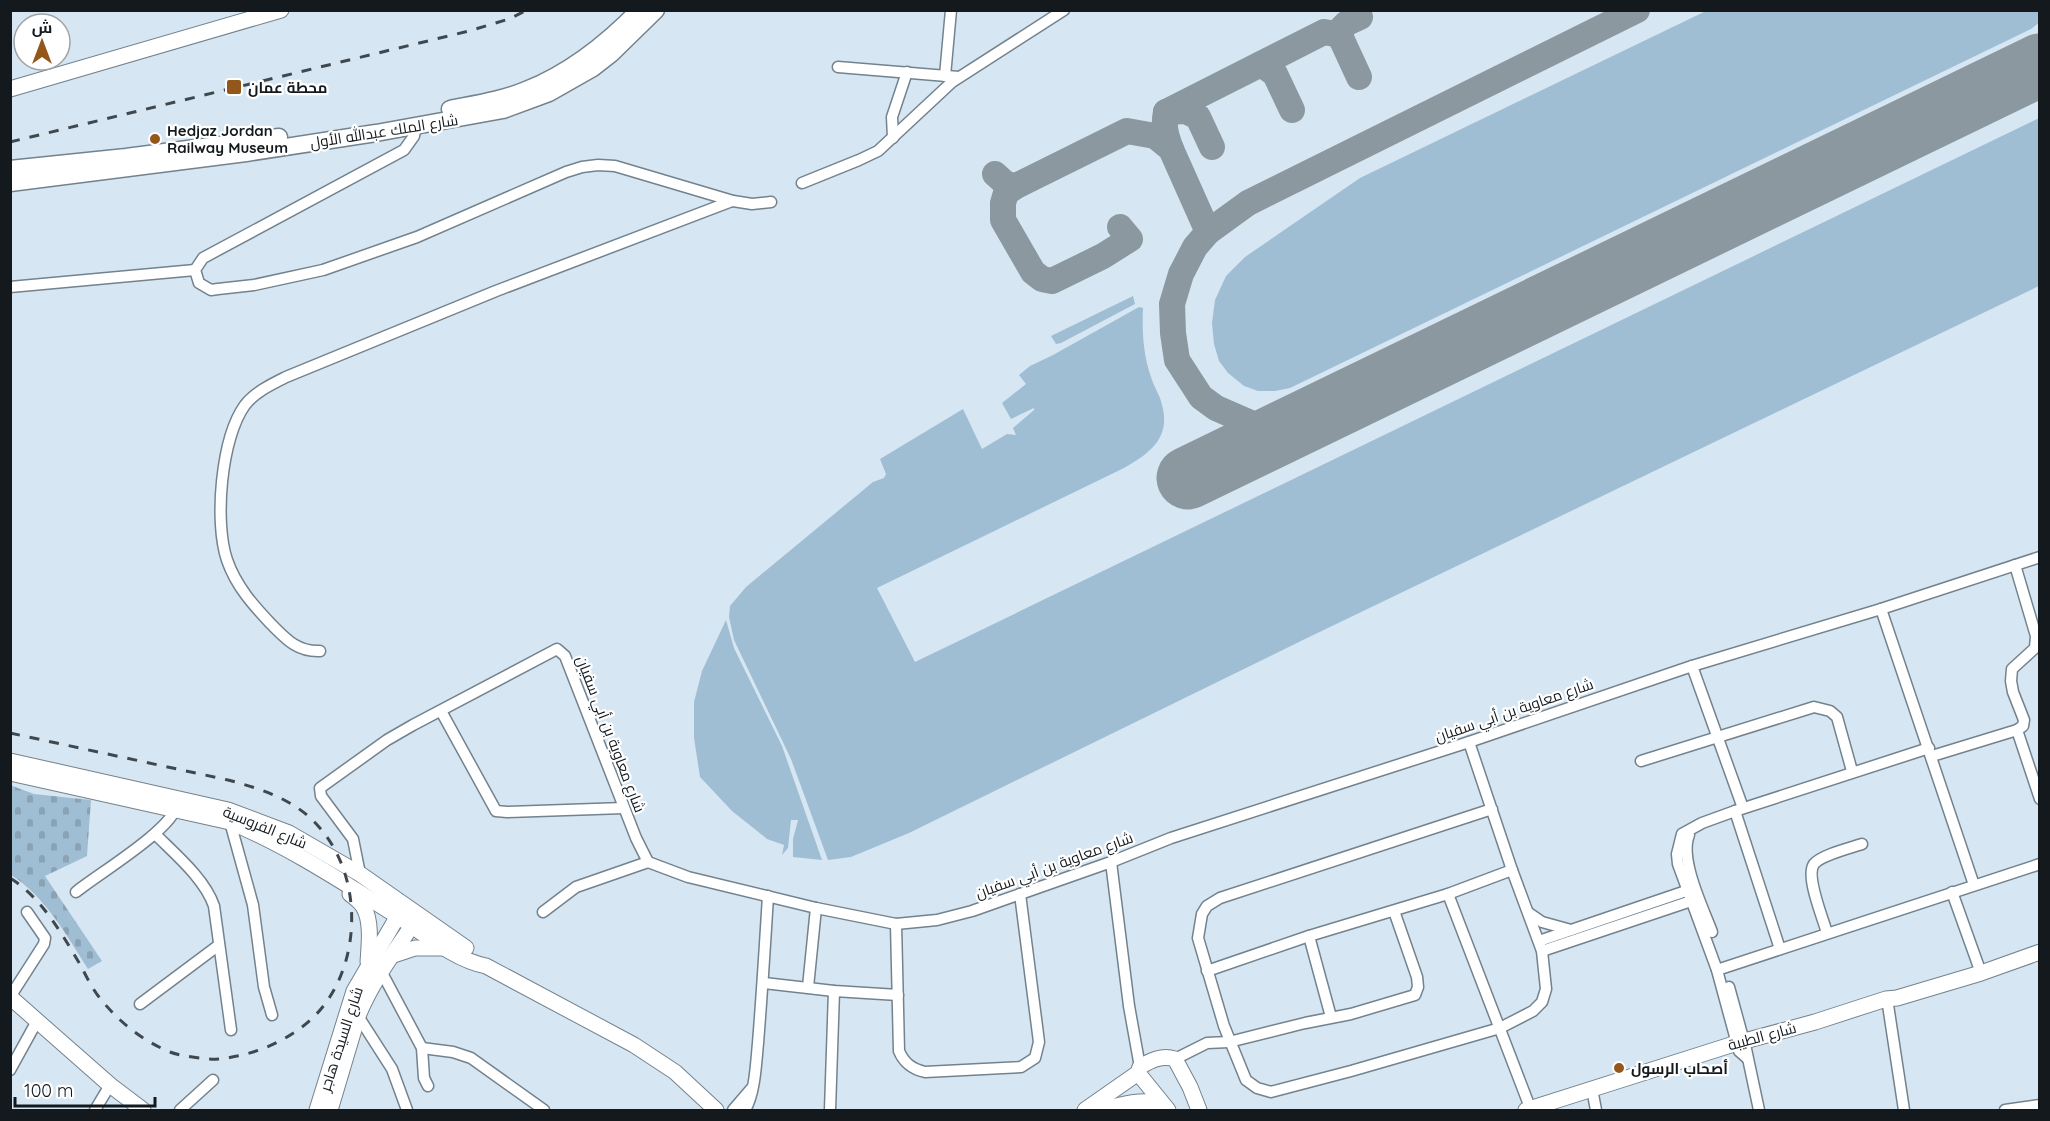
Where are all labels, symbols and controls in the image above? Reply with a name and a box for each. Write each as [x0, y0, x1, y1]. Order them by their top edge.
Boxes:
north arrow [12, 12, 72, 72]
text: ش [32, 17, 52, 37]
marker: محطة عمان [225, 78, 243, 96]
place label: محطة عمان [248, 78, 327, 97]
street label: شارع الملك عبدالله الأول [309, 110, 460, 154]
place label: Hedjaz Jordan Railway Museum [167, 121, 288, 157]
marker: Hedjaz Jordan Railway Museum [148, 132, 162, 146]
street label: شارع معاوية بن أبي سفيان [569, 653, 650, 816]
street label: شارع معاوية بن أبي سفيان [1432, 674, 1597, 749]
street label: شارع الفروسية [219, 802, 310, 854]
street label: شارع معاوية بن أبي سفيان [973, 828, 1137, 905]
street label: شارع السيدة هاجر [315, 984, 369, 1095]
street label: شارع الطيبة [1726, 1018, 1799, 1056]
place label: أصحاب الرسول [1631, 1059, 1728, 1078]
marker: أصحاب الرسول [1612, 1061, 1626, 1075]
scale bar [15, 1070, 154, 1108]
text: 100 m [24, 1079, 73, 1102]

